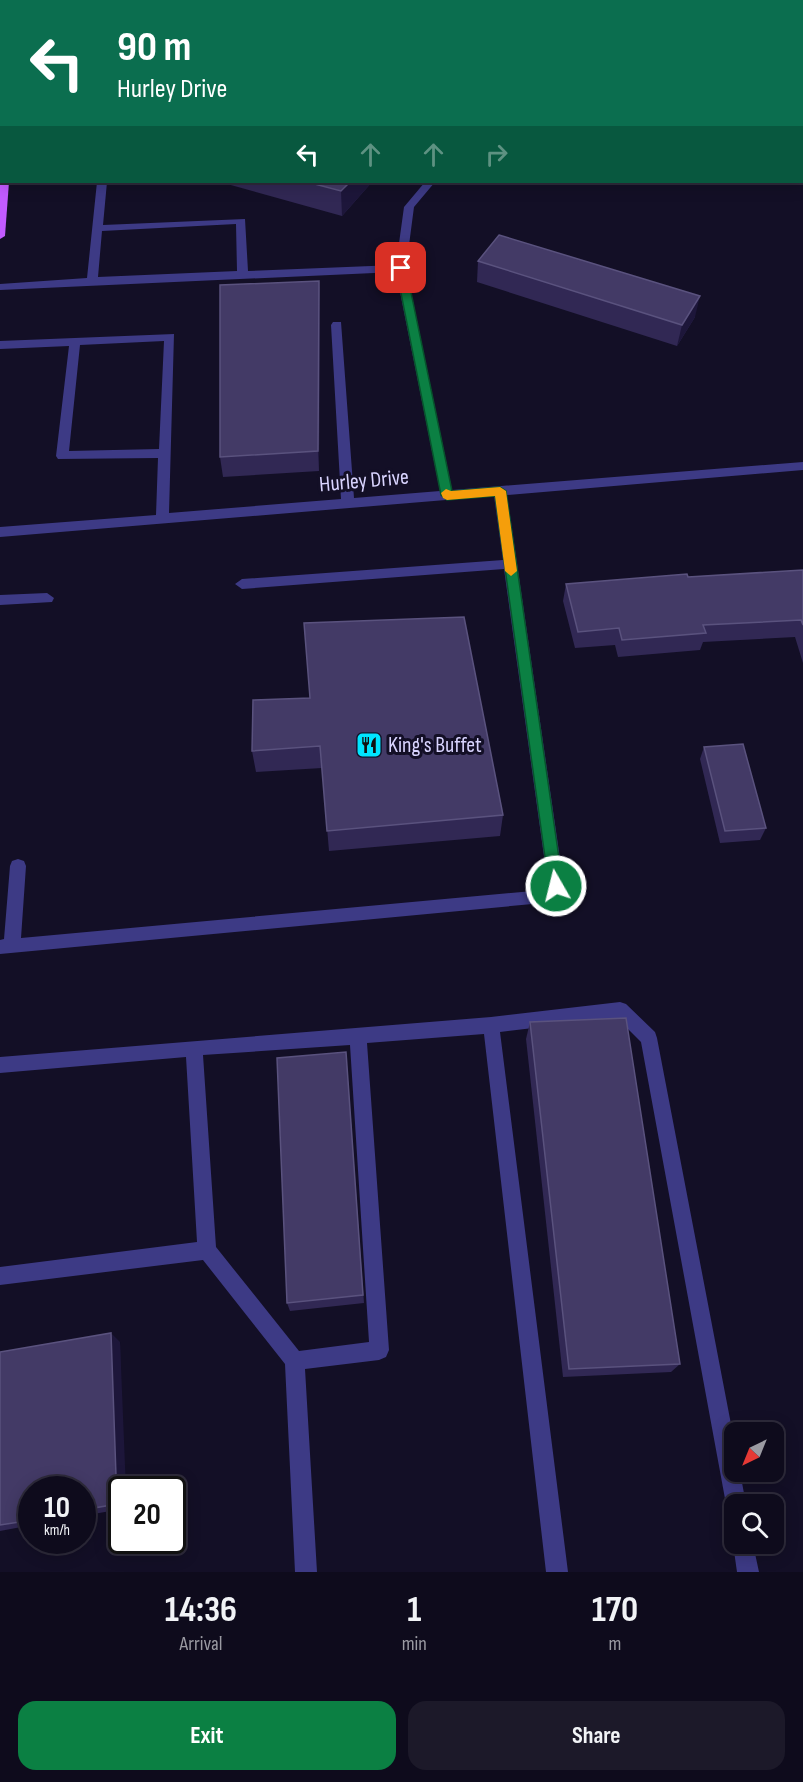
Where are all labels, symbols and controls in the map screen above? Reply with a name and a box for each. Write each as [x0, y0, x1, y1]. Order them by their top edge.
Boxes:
text: 90 m [117, 22, 191, 73]
icon: left [18, 24, 96, 102]
text: Hurley Drive [117, 73, 227, 105]
icon: left [291, 138, 324, 171]
icon: ahead [354, 138, 387, 171]
icon: ahead [417, 138, 450, 171]
icon: right [480, 138, 513, 171]
pin [375, 242, 426, 293]
icon: arrive [384, 251, 417, 284]
street label: Hurley Drive [318, 464, 410, 498]
restaurant icon: King's Buffet [354, 730, 384, 760]
place label: King's Buffet [388, 732, 482, 759]
position arrow [524, 854, 588, 918]
north arrow [724, 1422, 784, 1482]
map controls [724, 1422, 784, 1554]
speed limit sign: 20 [108, 1476, 186, 1554]
text: 10 [44, 1490, 70, 1526]
button: search [724, 1494, 784, 1554]
text: km/h [44, 1521, 70, 1540]
text: 14:36 [165, 1589, 237, 1632]
text: 1 [407, 1589, 421, 1632]
text: 170 [592, 1589, 638, 1632]
text: Arrival [179, 1632, 222, 1656]
text: min [402, 1632, 427, 1656]
text: m [608, 1632, 621, 1656]
button: Exit [18, 1701, 396, 1770]
button: Share [408, 1701, 785, 1770]

